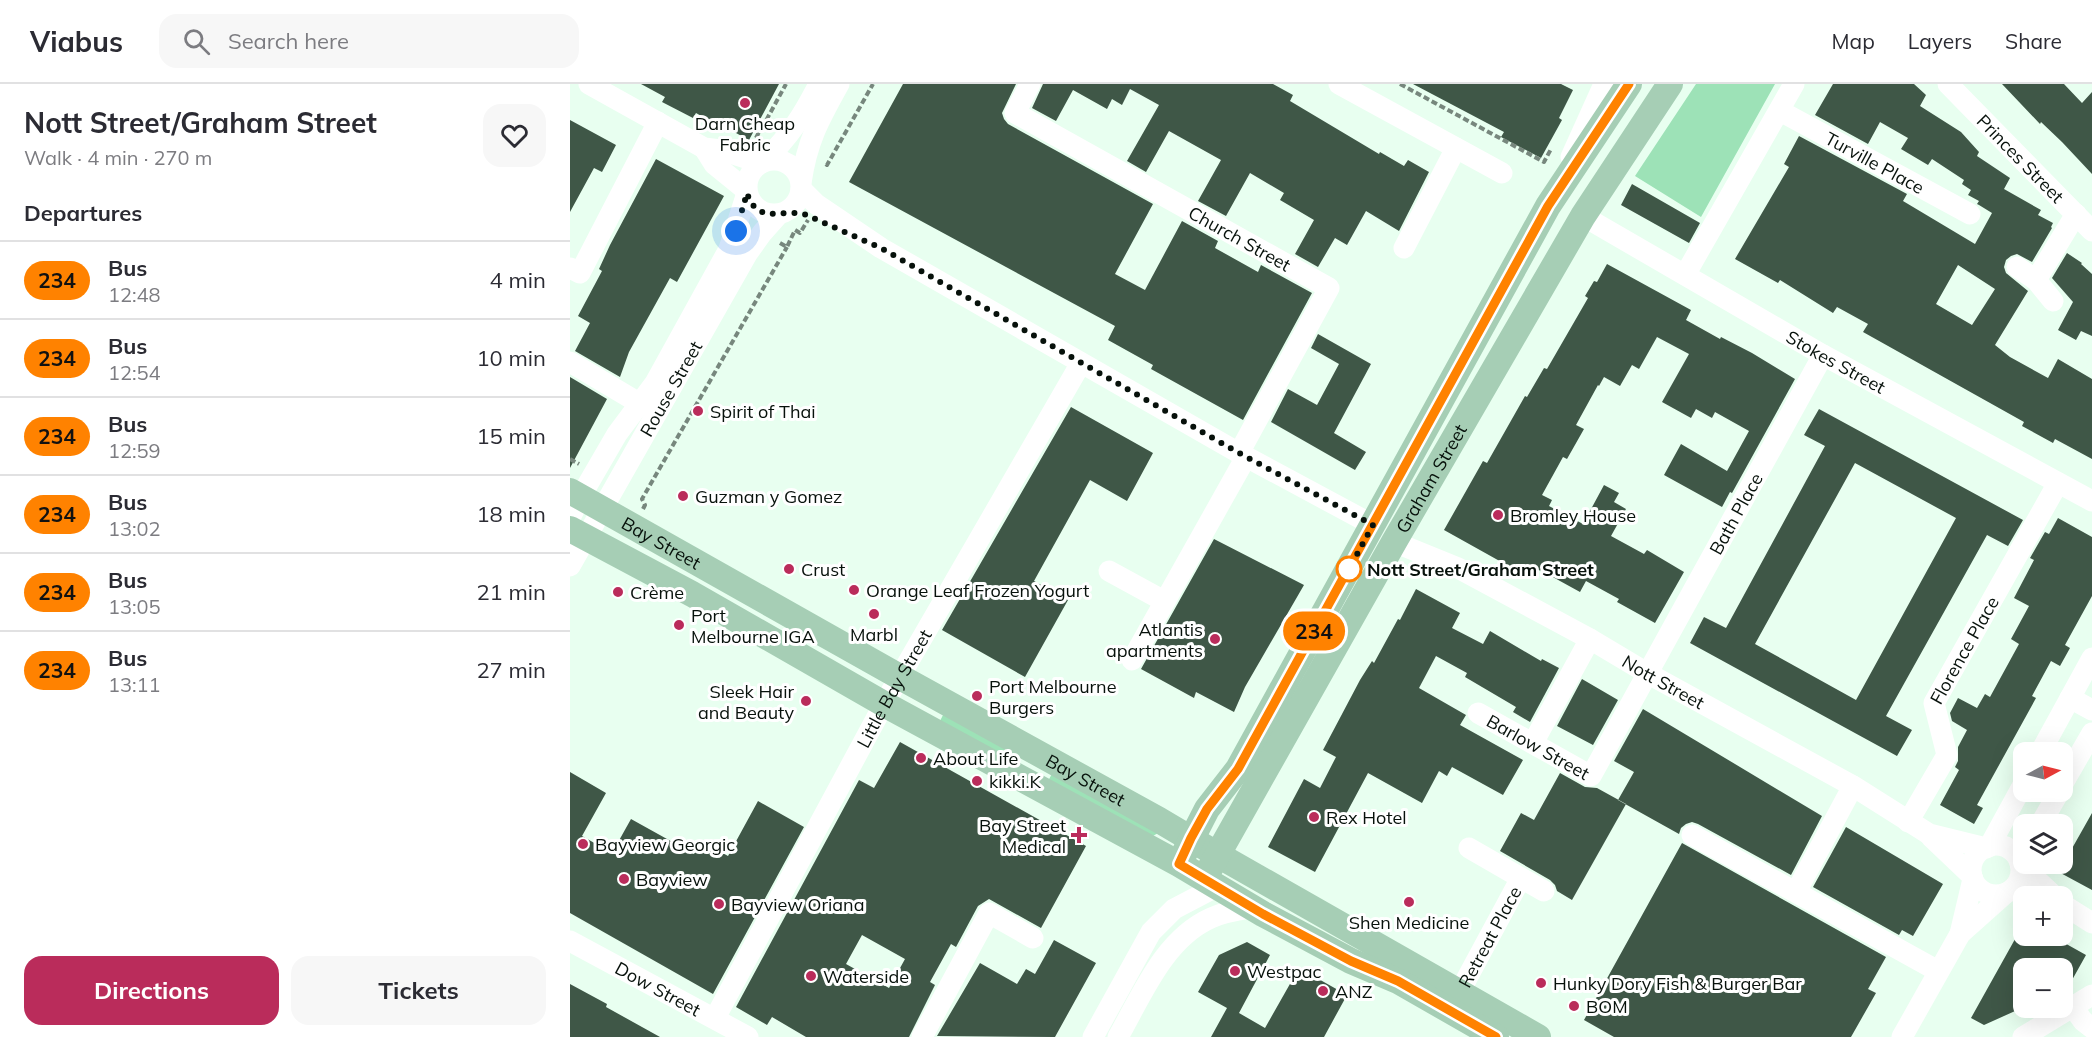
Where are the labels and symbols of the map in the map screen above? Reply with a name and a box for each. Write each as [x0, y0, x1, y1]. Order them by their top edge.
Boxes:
marker: Darn Cheap Fabric [738, 96, 752, 110]
street label: Princes Street [1972, 109, 2069, 207]
place label: Darn Cheap Fabric [695, 112, 795, 156]
street label: Turville Place [1821, 126, 1928, 199]
street label: Church Street [1185, 201, 1295, 276]
your location [721, 216, 751, 246]
street label: Stokes Street [1782, 325, 1890, 398]
street label: Rouse Street [634, 337, 707, 440]
place label: Spirit of Thai [710, 400, 816, 423]
marker: Spirit of Thai [691, 404, 705, 418]
street label: Graham Street [1390, 420, 1471, 537]
street label: Bath Place [1704, 469, 1767, 559]
place label: Guzman y Gomez [695, 485, 842, 508]
marker: Guzman y Gomez [676, 489, 690, 503]
place label: Bromley House [1510, 504, 1636, 527]
marker: Bromley House [1491, 508, 1505, 522]
street label: Bay Street [618, 511, 705, 574]
marker: Nott Street/Graham Street [1336, 556, 1362, 582]
place label: Crust [801, 558, 845, 581]
place label: Nott Street/Graham Street [1367, 558, 1594, 581]
marker: Crust [782, 562, 796, 576]
place label: Orange Leaf Frozen Yogurt [866, 579, 1089, 602]
place label: Crème [630, 581, 684, 604]
marker: Orange Leaf Frozen Yogurt [847, 583, 861, 597]
marker: Crème [611, 585, 625, 599]
street label: Florence Place [1924, 592, 2003, 708]
place label: Port Melbourne IGA [691, 604, 815, 648]
marker: Marbl [867, 607, 881, 621]
line badge: 234 [1280, 612, 1348, 650]
marker: Port Melbourne IGA [672, 618, 686, 632]
place label: Atlantis apartments [1106, 618, 1203, 662]
place label: Marbl [850, 623, 898, 646]
street label: Little Bay Street [851, 625, 936, 752]
marker: Atlantis apartments [1208, 632, 1222, 646]
street label: Nott Street [1618, 649, 1709, 714]
place label: Port Melbourne Burgers [989, 675, 1116, 719]
place label: Sleek Hair and Beauty [698, 680, 794, 724]
marker: Port Melbourne Burgers [970, 689, 984, 703]
marker: Sleek Hair and Beauty [799, 694, 813, 708]
street label: Barlow Street [1483, 709, 1594, 784]
north arrow [2013, 742, 2073, 802]
place label: About Life [933, 747, 1018, 770]
street label: Bay Street [1042, 748, 1129, 811]
marker: About Life [914, 751, 928, 765]
place label: kikki.K [989, 770, 1041, 793]
marker: kikki.K [970, 774, 984, 788]
place label: Rex Hotel [1326, 806, 1407, 829]
marker: Rex Hotel [1307, 810, 1321, 824]
place label: Bay Street Medical [979, 814, 1066, 858]
marker: Bay Street Medical [1070, 826, 1088, 844]
place label: Bayview Georgic [595, 833, 735, 856]
marker: Bayview Georgic [576, 837, 590, 851]
place label: Bayview [636, 868, 708, 891]
marker: Bayview [617, 872, 631, 886]
street label: Retreat Place [1453, 882, 1526, 991]
place label: Bayview Oriana [731, 893, 864, 916]
marker: Shen Medicine [1402, 895, 1416, 909]
marker: Bayview Oriana [712, 897, 726, 911]
place label: Shen Medicine [1349, 911, 1469, 934]
street label: Dow Street [611, 956, 705, 1021]
place label: Westpac [1247, 960, 1321, 983]
marker: Westpac [1228, 964, 1242, 978]
place label: Waterside [823, 965, 909, 988]
marker: Waterside [804, 969, 818, 983]
place label: Hunky Dory Fish & Burger Bar [1553, 972, 1802, 995]
marker: Hunky Dory Fish & Burger Bar [1534, 976, 1548, 990]
place label: ANZ [1335, 980, 1373, 1003]
marker: ANZ [1316, 984, 1330, 998]
place label: BOM [1586, 995, 1628, 1018]
marker: BOM [1567, 999, 1581, 1013]

